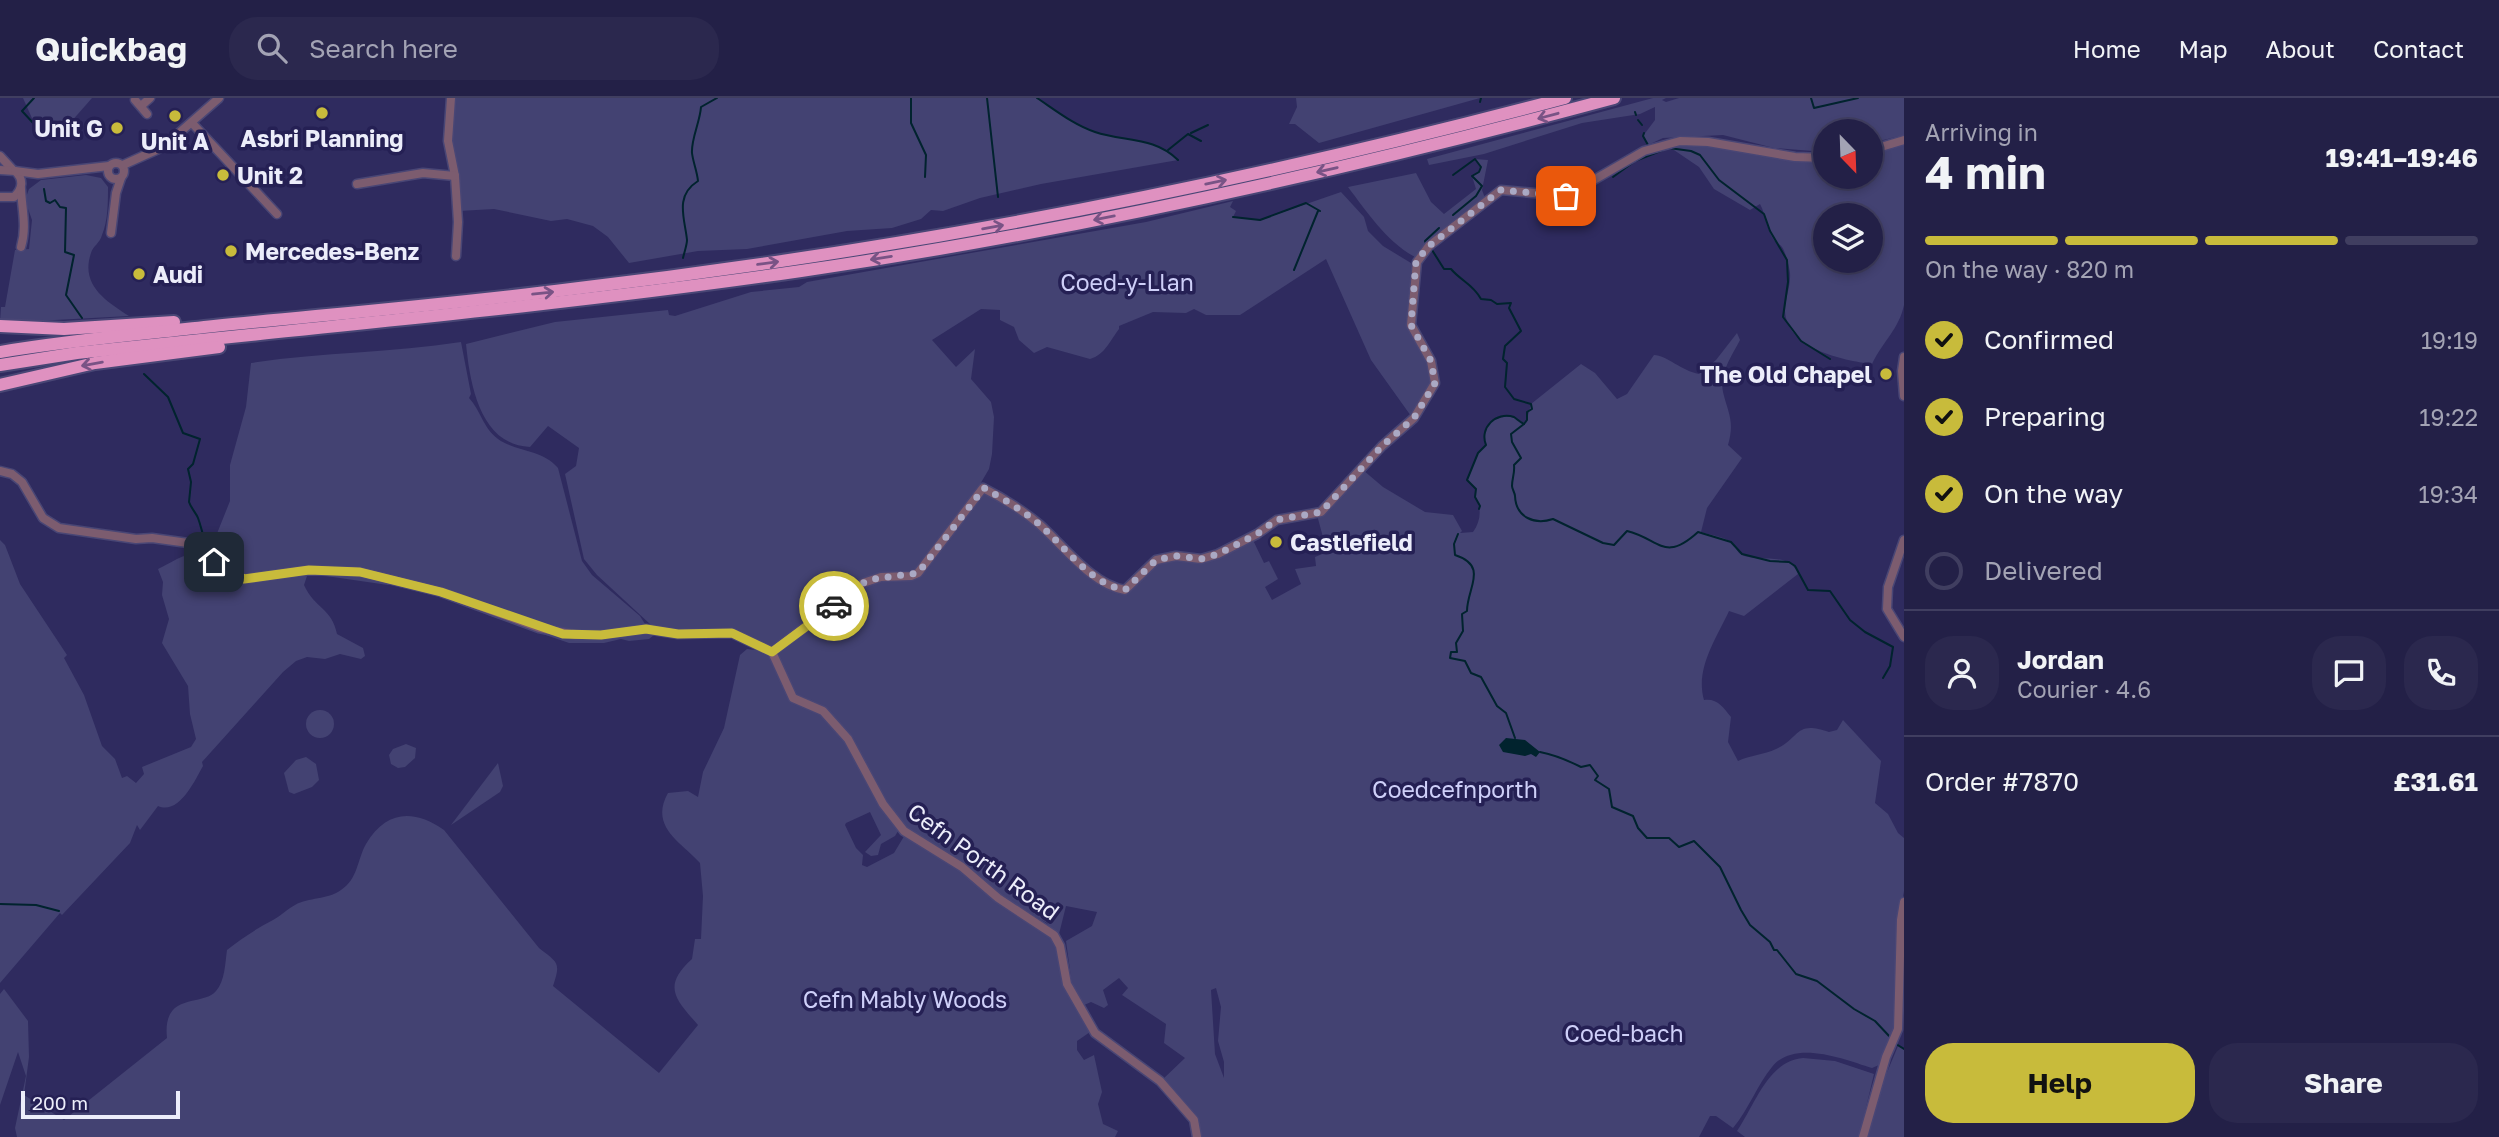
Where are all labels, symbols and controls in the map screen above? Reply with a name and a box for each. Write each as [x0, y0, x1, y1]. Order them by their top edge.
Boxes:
search box [229, 17, 719, 80]
text: Quickbag [35, 29, 187, 68]
icon: search [253, 29, 291, 67]
text: Search here [309, 33, 458, 64]
text: Home [2073, 34, 2141, 63]
text: Map [2179, 34, 2228, 63]
text: About [2266, 34, 2335, 63]
text: Contact [2373, 34, 2464, 63]
marker: Asbri Planning [314, 105, 330, 121]
marker: Unit A [167, 108, 183, 124]
one-way arrow [1537, 110, 1560, 123]
place label: Unit G [34, 114, 103, 142]
text: Arriving in [1925, 118, 2038, 146]
north arrow [1813, 119, 1883, 189]
map controls [1813, 119, 1883, 273]
marker: Unit G [109, 120, 125, 136]
place label: Asbri Planning [241, 124, 403, 152]
place label: Unit A [141, 127, 210, 155]
text: 19:41–19:46 [2325, 142, 2478, 173]
text: 4 min [1925, 144, 2046, 199]
place label: Unit 2 [237, 161, 303, 189]
one-way arrow [1316, 164, 1339, 178]
pin [1536, 166, 1596, 226]
marker: Unit 2 [215, 167, 231, 183]
one-way arrow [1204, 175, 1227, 189]
icon: bag [1547, 177, 1585, 215]
button: layers [1813, 203, 1883, 273]
one-way arrow [1094, 211, 1116, 225]
one-way arrow [981, 219, 1004, 233]
place label: Mercedes-Benz [245, 237, 419, 265]
marker: Mercedes-Benz [223, 243, 239, 259]
one-way arrow [870, 252, 892, 265]
text: On the way · 820 m [1925, 255, 2134, 283]
one-way arrow [756, 256, 779, 269]
place label: Audi [153, 260, 203, 288]
marker: Audi [131, 266, 147, 282]
park label: Coed-y-Llan [1060, 268, 1194, 296]
one-way arrow [531, 286, 553, 299]
icon: check [1925, 321, 1963, 359]
text: Confirmed [1984, 324, 2114, 355]
text: 19:19 [2421, 326, 2478, 354]
one-way arrow [82, 358, 104, 371]
place label: The Old Chapel [1700, 360, 1872, 388]
marker: The Old Chapel [1878, 366, 1894, 382]
icon: check [1925, 398, 1963, 436]
text: Preparing [1984, 401, 2106, 432]
text: 19:22 [2419, 403, 2478, 431]
icon: check [1925, 475, 1963, 513]
text: On the way [1984, 478, 2123, 509]
text: 19:34 [2419, 480, 2478, 508]
place label: Castlefield [1290, 528, 1413, 556]
pin [184, 532, 244, 592]
marker: Castlefield [1268, 534, 1284, 550]
icon: home [195, 543, 233, 581]
text: Delivered [1984, 555, 2103, 586]
courier [799, 571, 869, 641]
icon: car [815, 587, 853, 625]
button: person [1925, 636, 1999, 710]
button: chat [2312, 636, 2386, 710]
button: phone [2404, 636, 2478, 710]
text: Jordan [2017, 644, 2104, 675]
text: Courier · 4.6 [2017, 675, 2151, 703]
text: Order #7870 [1925, 766, 2079, 797]
text: £31.61 [2393, 766, 2478, 797]
park label: Coedcefnporth [1372, 775, 1538, 803]
street label: Cefn Porth Road [903, 797, 1065, 925]
park label: Cefn Mably Woods [803, 985, 1007, 1013]
park label: Coed-bach [1564, 1019, 1684, 1047]
button: Help [1925, 1043, 2195, 1123]
button: Share [2209, 1043, 2478, 1123]
scale bar [21, 1088, 180, 1120]
text: 200 m [32, 1091, 88, 1114]

